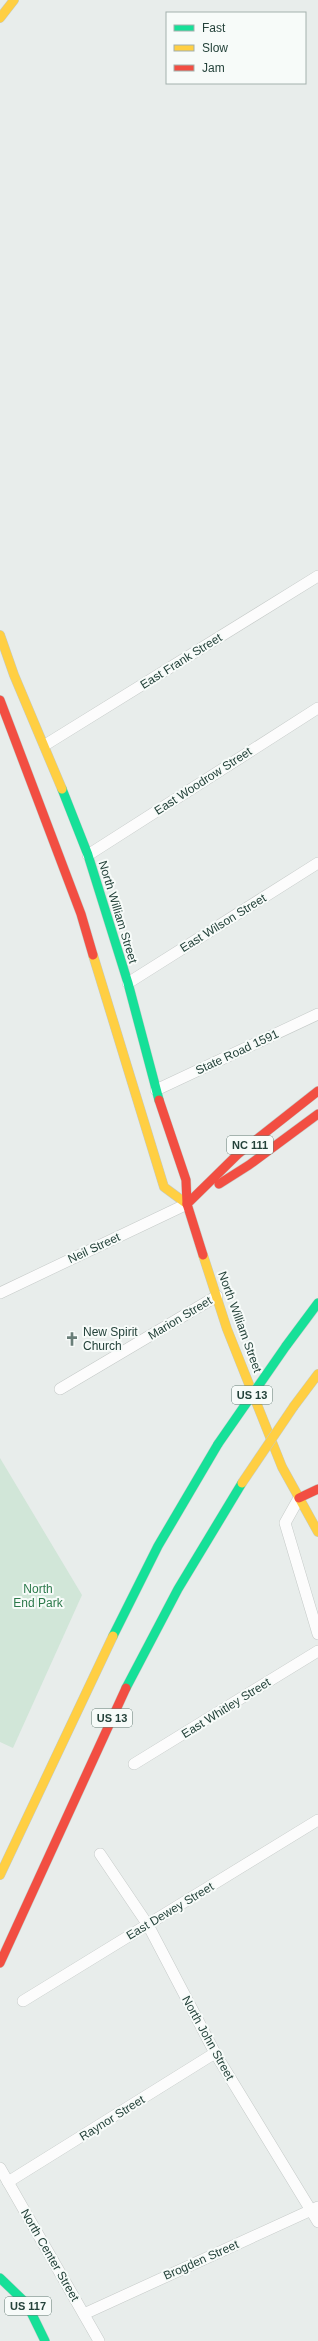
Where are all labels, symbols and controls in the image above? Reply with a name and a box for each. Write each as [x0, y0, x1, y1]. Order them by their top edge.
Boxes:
legend [166, 12, 306, 84]
text: Fast [202, 21, 226, 35]
text: Slow [202, 41, 228, 55]
text: Jam [202, 61, 225, 75]
street label: East Frank Street [138, 630, 225, 692]
street label: East Woodrow Street [152, 744, 255, 818]
street label: North William Street [96, 859, 140, 966]
street label: East Wilson Street [177, 891, 269, 955]
street label: State Road 1591 [193, 1026, 281, 1077]
road number: NC 111 [227, 1136, 273, 1154]
street label: Neil Street [66, 1230, 123, 1266]
street label: North William Street [215, 1269, 265, 1375]
street label: Marion Street [146, 1293, 215, 1343]
place label: New Spirit Church [83, 1325, 138, 1353]
church icon: New Spirit Church [64, 1331, 80, 1347]
road number: US 13 [232, 1386, 272, 1404]
park label: North End Park [13, 1582, 64, 1610]
street label: East Whitley Street [179, 1675, 274, 1741]
road number: US 13 [92, 1709, 132, 1727]
street label: East Dewey Street [124, 1879, 217, 1943]
street label: North John Street [179, 1993, 237, 2083]
street label: Raynor Street [77, 2092, 148, 2144]
street label: North Center Street [18, 2206, 82, 2304]
street label: Brogden Street [161, 2237, 241, 2283]
road number: US 117 [5, 2297, 51, 2315]

